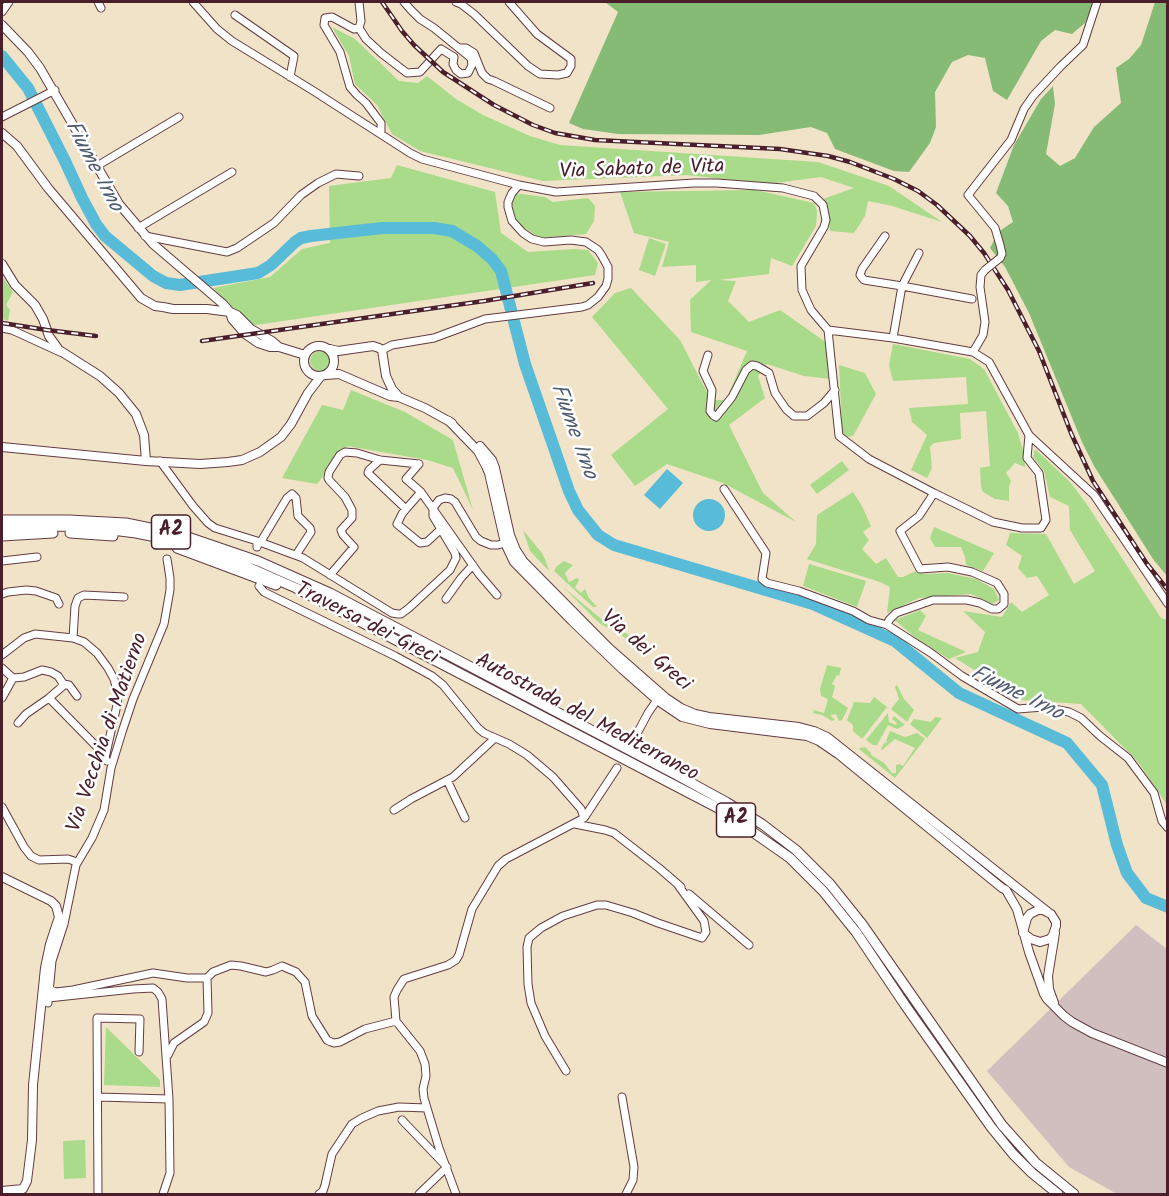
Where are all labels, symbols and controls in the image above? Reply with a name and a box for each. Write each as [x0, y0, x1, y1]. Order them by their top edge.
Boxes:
water label: Fiume Irno [57, 117, 127, 217]
street label: Via Sabato de Vita [559, 156, 725, 186]
water label: Fiume Irno [543, 381, 601, 483]
road number: A2 [152, 515, 190, 549]
street label: Traversa dei Greci [290, 578, 442, 672]
street label: Via dei Greci [595, 606, 695, 698]
street label: Via Vecchia di Matierno [63, 630, 155, 836]
street label: Autostrada del Mediterraneo [470, 649, 702, 789]
water label: Fiume Irno [966, 661, 1066, 729]
road number: A2 [716, 803, 756, 837]

